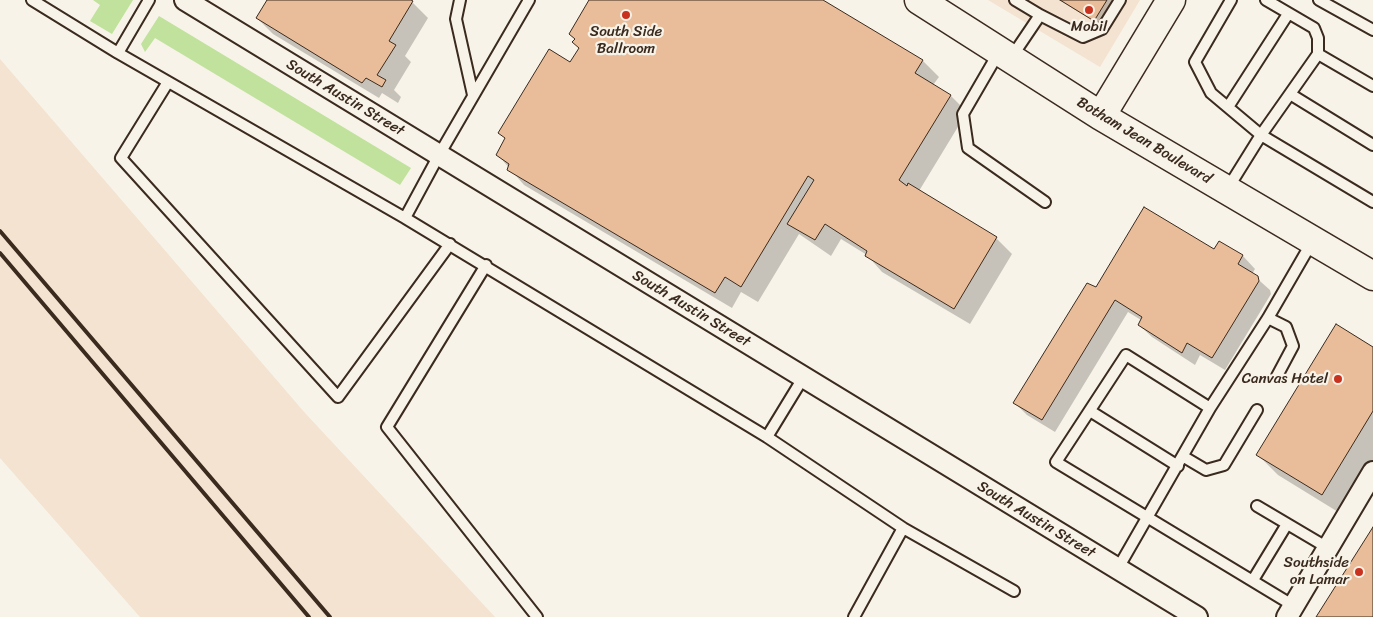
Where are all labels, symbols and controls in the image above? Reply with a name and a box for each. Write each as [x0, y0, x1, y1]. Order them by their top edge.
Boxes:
marker: Mobil [1083, 4, 1095, 16]
marker: South Side Ballroom [620, 9, 632, 21]
place label: Mobil [1071, 18, 1107, 36]
place label: South Side Ballroom [590, 23, 662, 58]
street label: South Austin Street [283, 56, 407, 140]
street label: Botham Jean Boulevard [1073, 94, 1215, 188]
street label: South Austin Street [629, 267, 753, 351]
place label: Canvas Hotel [1242, 370, 1328, 388]
marker: Canvas Hotel [1332, 373, 1344, 385]
street label: South Austin Street [974, 478, 1098, 562]
place label: Southside on Lamar [1284, 554, 1349, 589]
marker: Southside on Lamar [1353, 566, 1365, 578]

